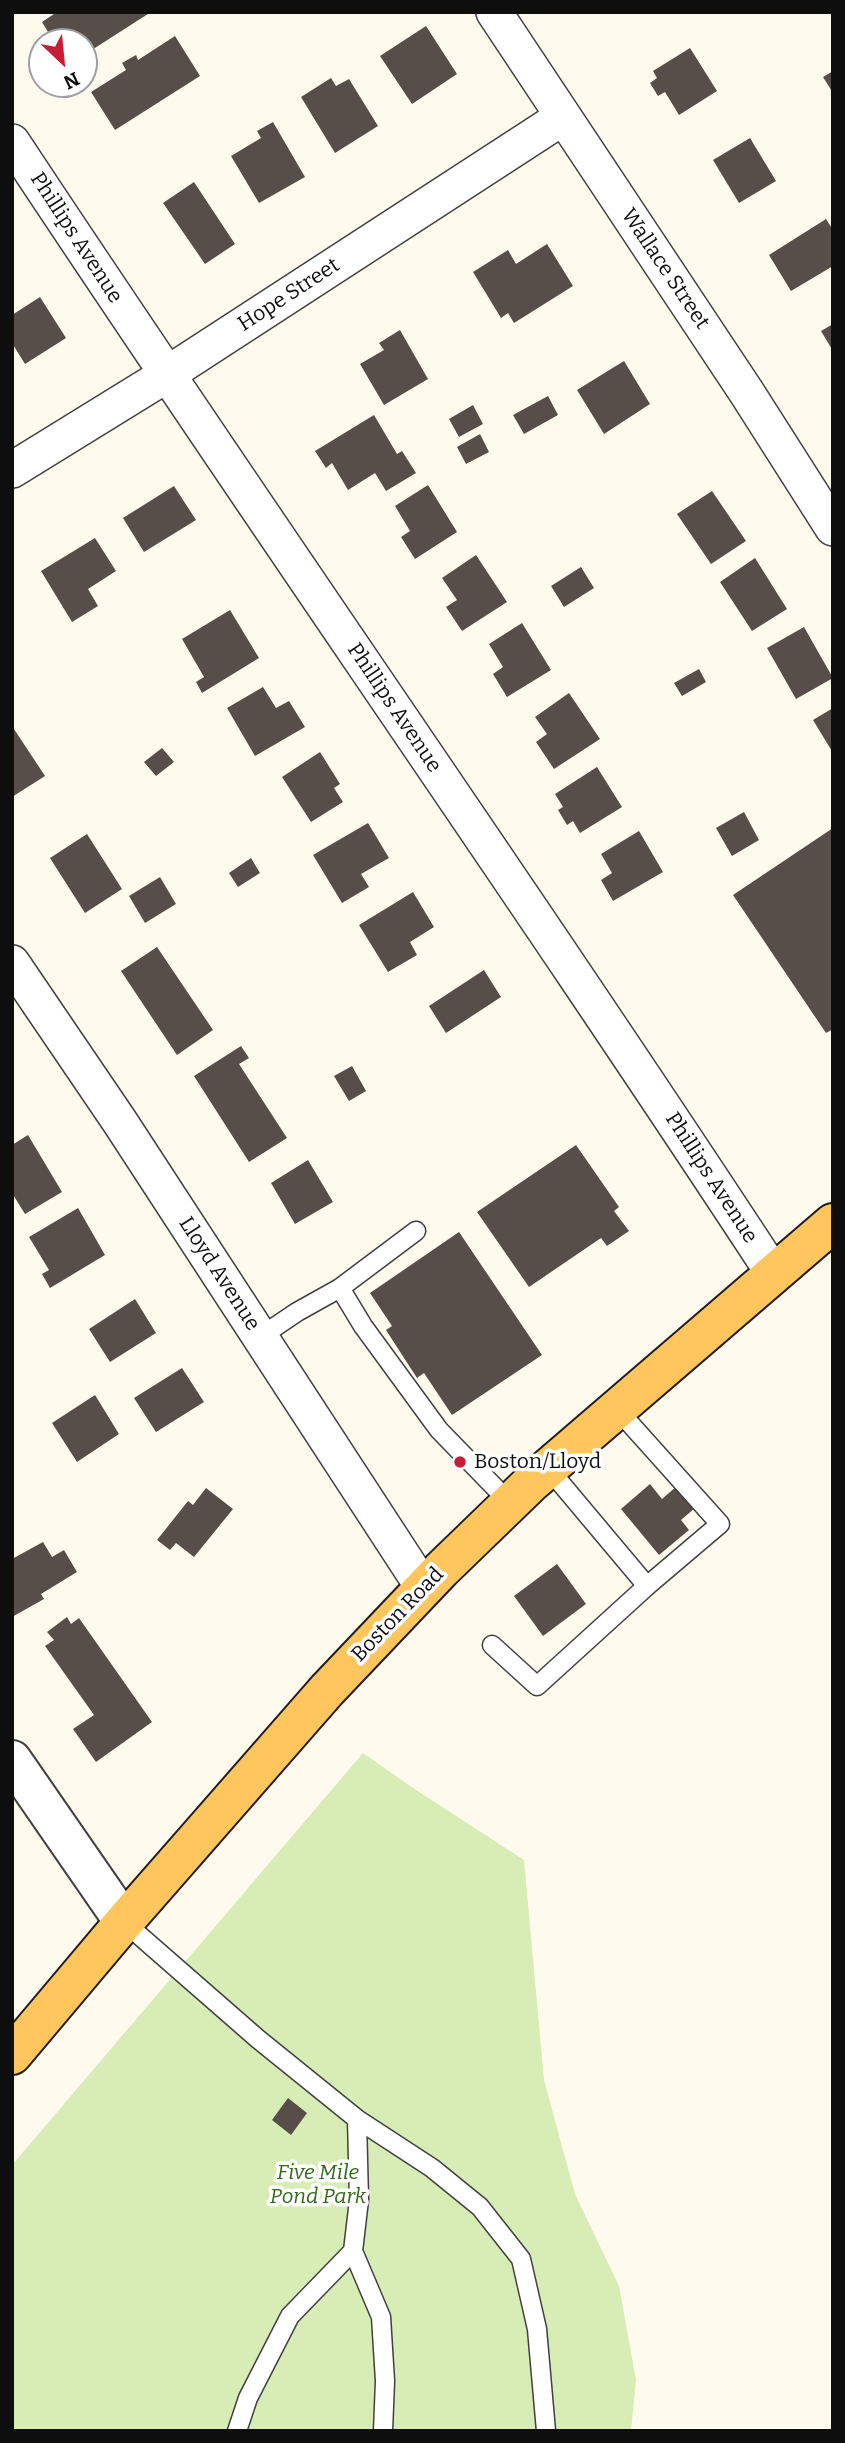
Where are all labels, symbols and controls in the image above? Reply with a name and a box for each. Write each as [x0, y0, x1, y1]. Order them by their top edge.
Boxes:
north arrow [28, 28, 98, 98]
text: N [60, 67, 83, 94]
street label: Phillips Avenue [24, 168, 128, 308]
street label: Wallace Street [615, 204, 715, 334]
street label: Hope Street [234, 253, 344, 337]
street label: Phillips Avenue [341, 639, 447, 777]
street label: Phillips Avenue [659, 1108, 763, 1248]
street label: Lloyd Avenue [173, 1212, 265, 1336]
place label: Boston/Lloyd [474, 1449, 601, 1475]
marker: Boston/Lloyd [452, 1454, 468, 1470]
street label: Boston Road [347, 1562, 449, 1668]
park label: Five Mile Pond Park [270, 2160, 366, 2210]

